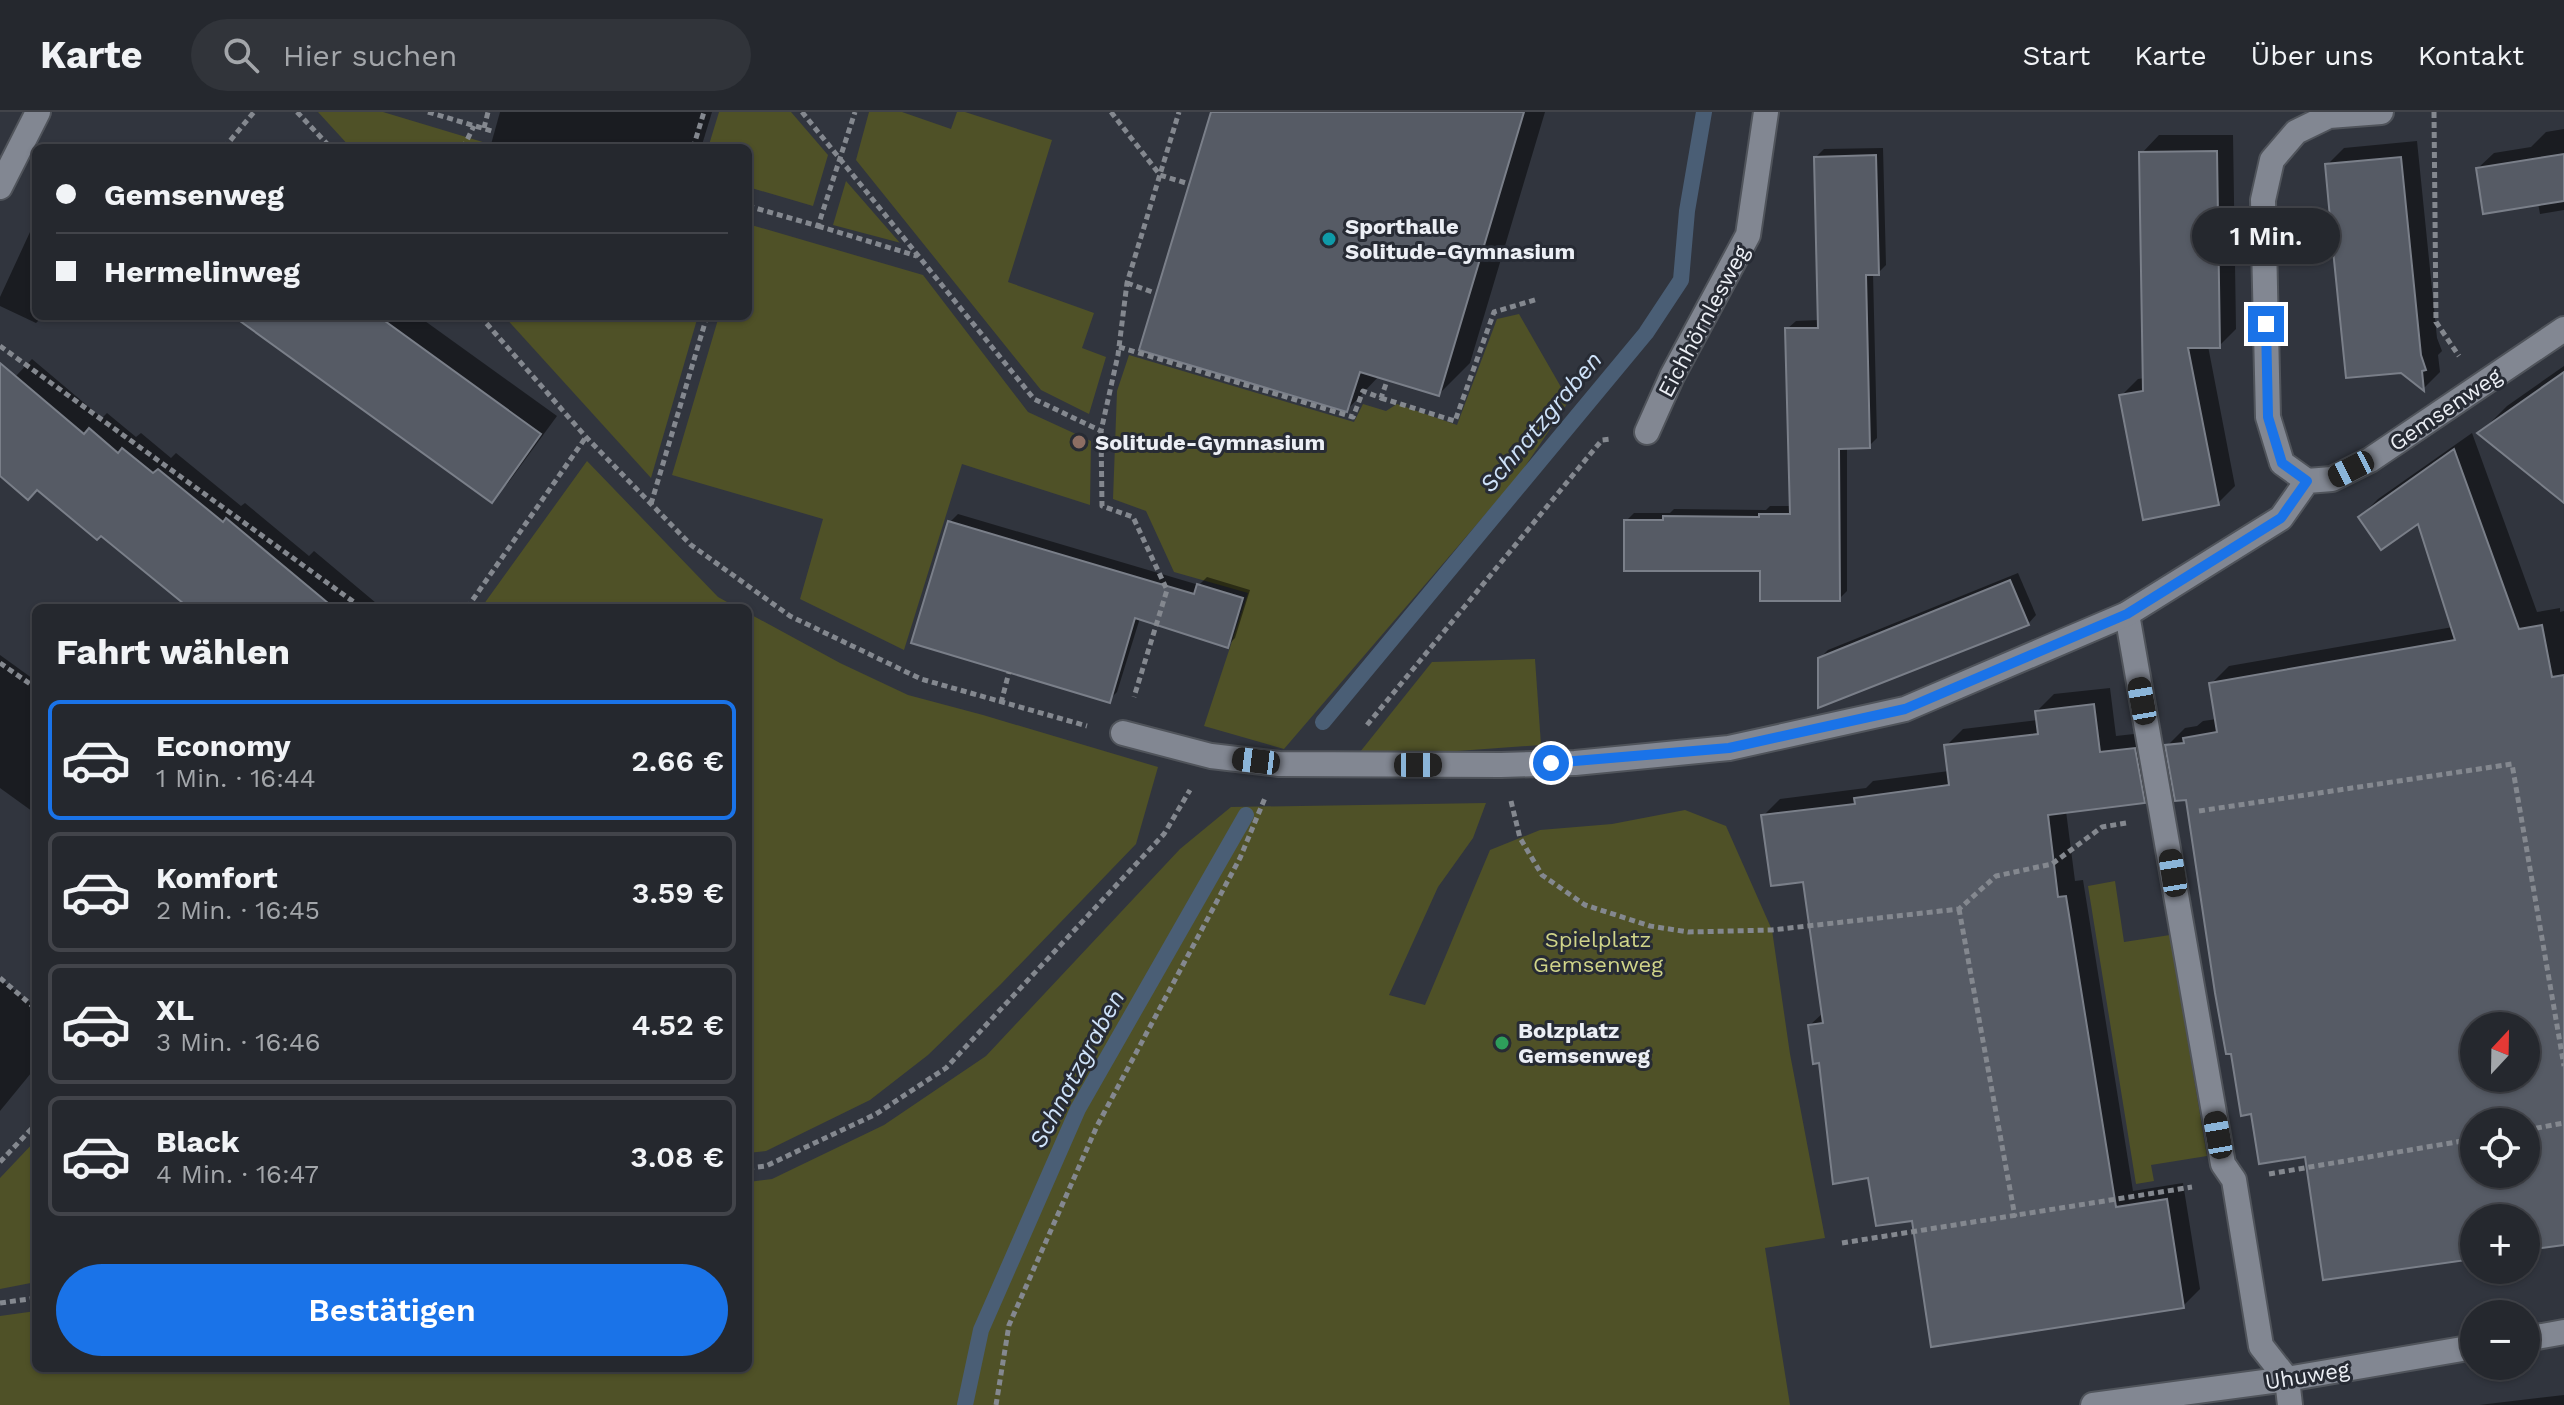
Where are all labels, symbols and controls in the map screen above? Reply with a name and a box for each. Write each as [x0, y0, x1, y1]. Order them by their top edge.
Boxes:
search box [191, 19, 751, 91]
text: Karte [40, 33, 143, 77]
icon: search [219, 33, 263, 77]
text: Hier suchen [283, 38, 457, 73]
text: Start [2022, 39, 2090, 72]
text: Karte [2134, 39, 2207, 72]
text: Über uns [2251, 39, 2374, 72]
text: Kontakt [2418, 39, 2524, 72]
text: Gemsenweg [104, 177, 284, 212]
callout: 1 Min. [2192, 208, 2340, 264]
place label: Sporthalle Solitude-Gymnasium [1345, 214, 1575, 264]
text: 1 Min. [2230, 221, 2302, 251]
marker: Sporthalle Solitude-Gymnasium [1320, 230, 1338, 248]
street label: Eichhörnlesweg [1653, 241, 1754, 401]
text: Hermelinweg [104, 254, 300, 289]
route end [2248, 306, 2284, 342]
water label: Schnatzgraben [1474, 346, 1608, 498]
street label: Gemsenweg [2384, 363, 2506, 456]
place label: Solitude-Gymnasium [1095, 430, 1325, 455]
marker: Solitude-Gymnasium [1070, 433, 1088, 451]
car [2324, 447, 2378, 491]
text: Fahrt wählen [56, 631, 290, 673]
car [2126, 675, 2158, 727]
icon: car [60, 724, 132, 796]
text: Economy [156, 728, 291, 763]
text: 2.66 € [631, 743, 724, 778]
route start [1533, 745, 1569, 781]
car [1231, 746, 1281, 776]
car [1394, 753, 1442, 777]
text: 1 Min. · 16:44 [156, 763, 316, 793]
car [2157, 847, 2189, 899]
icon: car [60, 856, 132, 928]
text: Komfort [156, 860, 278, 895]
text: 3.59 € [632, 875, 724, 910]
text: 2 Min. · 16:45 [156, 895, 320, 925]
park label: Spielplatz Gemsenweg [1533, 927, 1663, 977]
water label: Schnatzgraben [1024, 985, 1130, 1153]
icon: car [60, 988, 132, 1060]
text: XL [156, 992, 194, 1027]
text: 4.52 € [631, 1007, 724, 1042]
north arrow [2460, 1012, 2540, 1092]
map controls [2460, 1012, 2540, 1380]
place label: Bolzplatz Gemsenweg [1518, 1018, 1651, 1068]
text: 3 Min. · 16:46 [156, 1027, 321, 1057]
marker: Bolzplatz Gemsenweg [1493, 1034, 1511, 1052]
button: locate [2460, 1108, 2540, 1188]
car [2202, 1109, 2234, 1161]
icon: car [60, 1120, 132, 1192]
text: Black [156, 1124, 240, 1159]
text: 3.08 € [630, 1139, 724, 1174]
text: 4 Min. · 16:47 [156, 1159, 319, 1189]
button: + [2460, 1204, 2540, 1284]
button: Bestätigen [56, 1264, 728, 1356]
button: − [2460, 1300, 2540, 1380]
street label: Uhuweg [2263, 1356, 2351, 1394]

